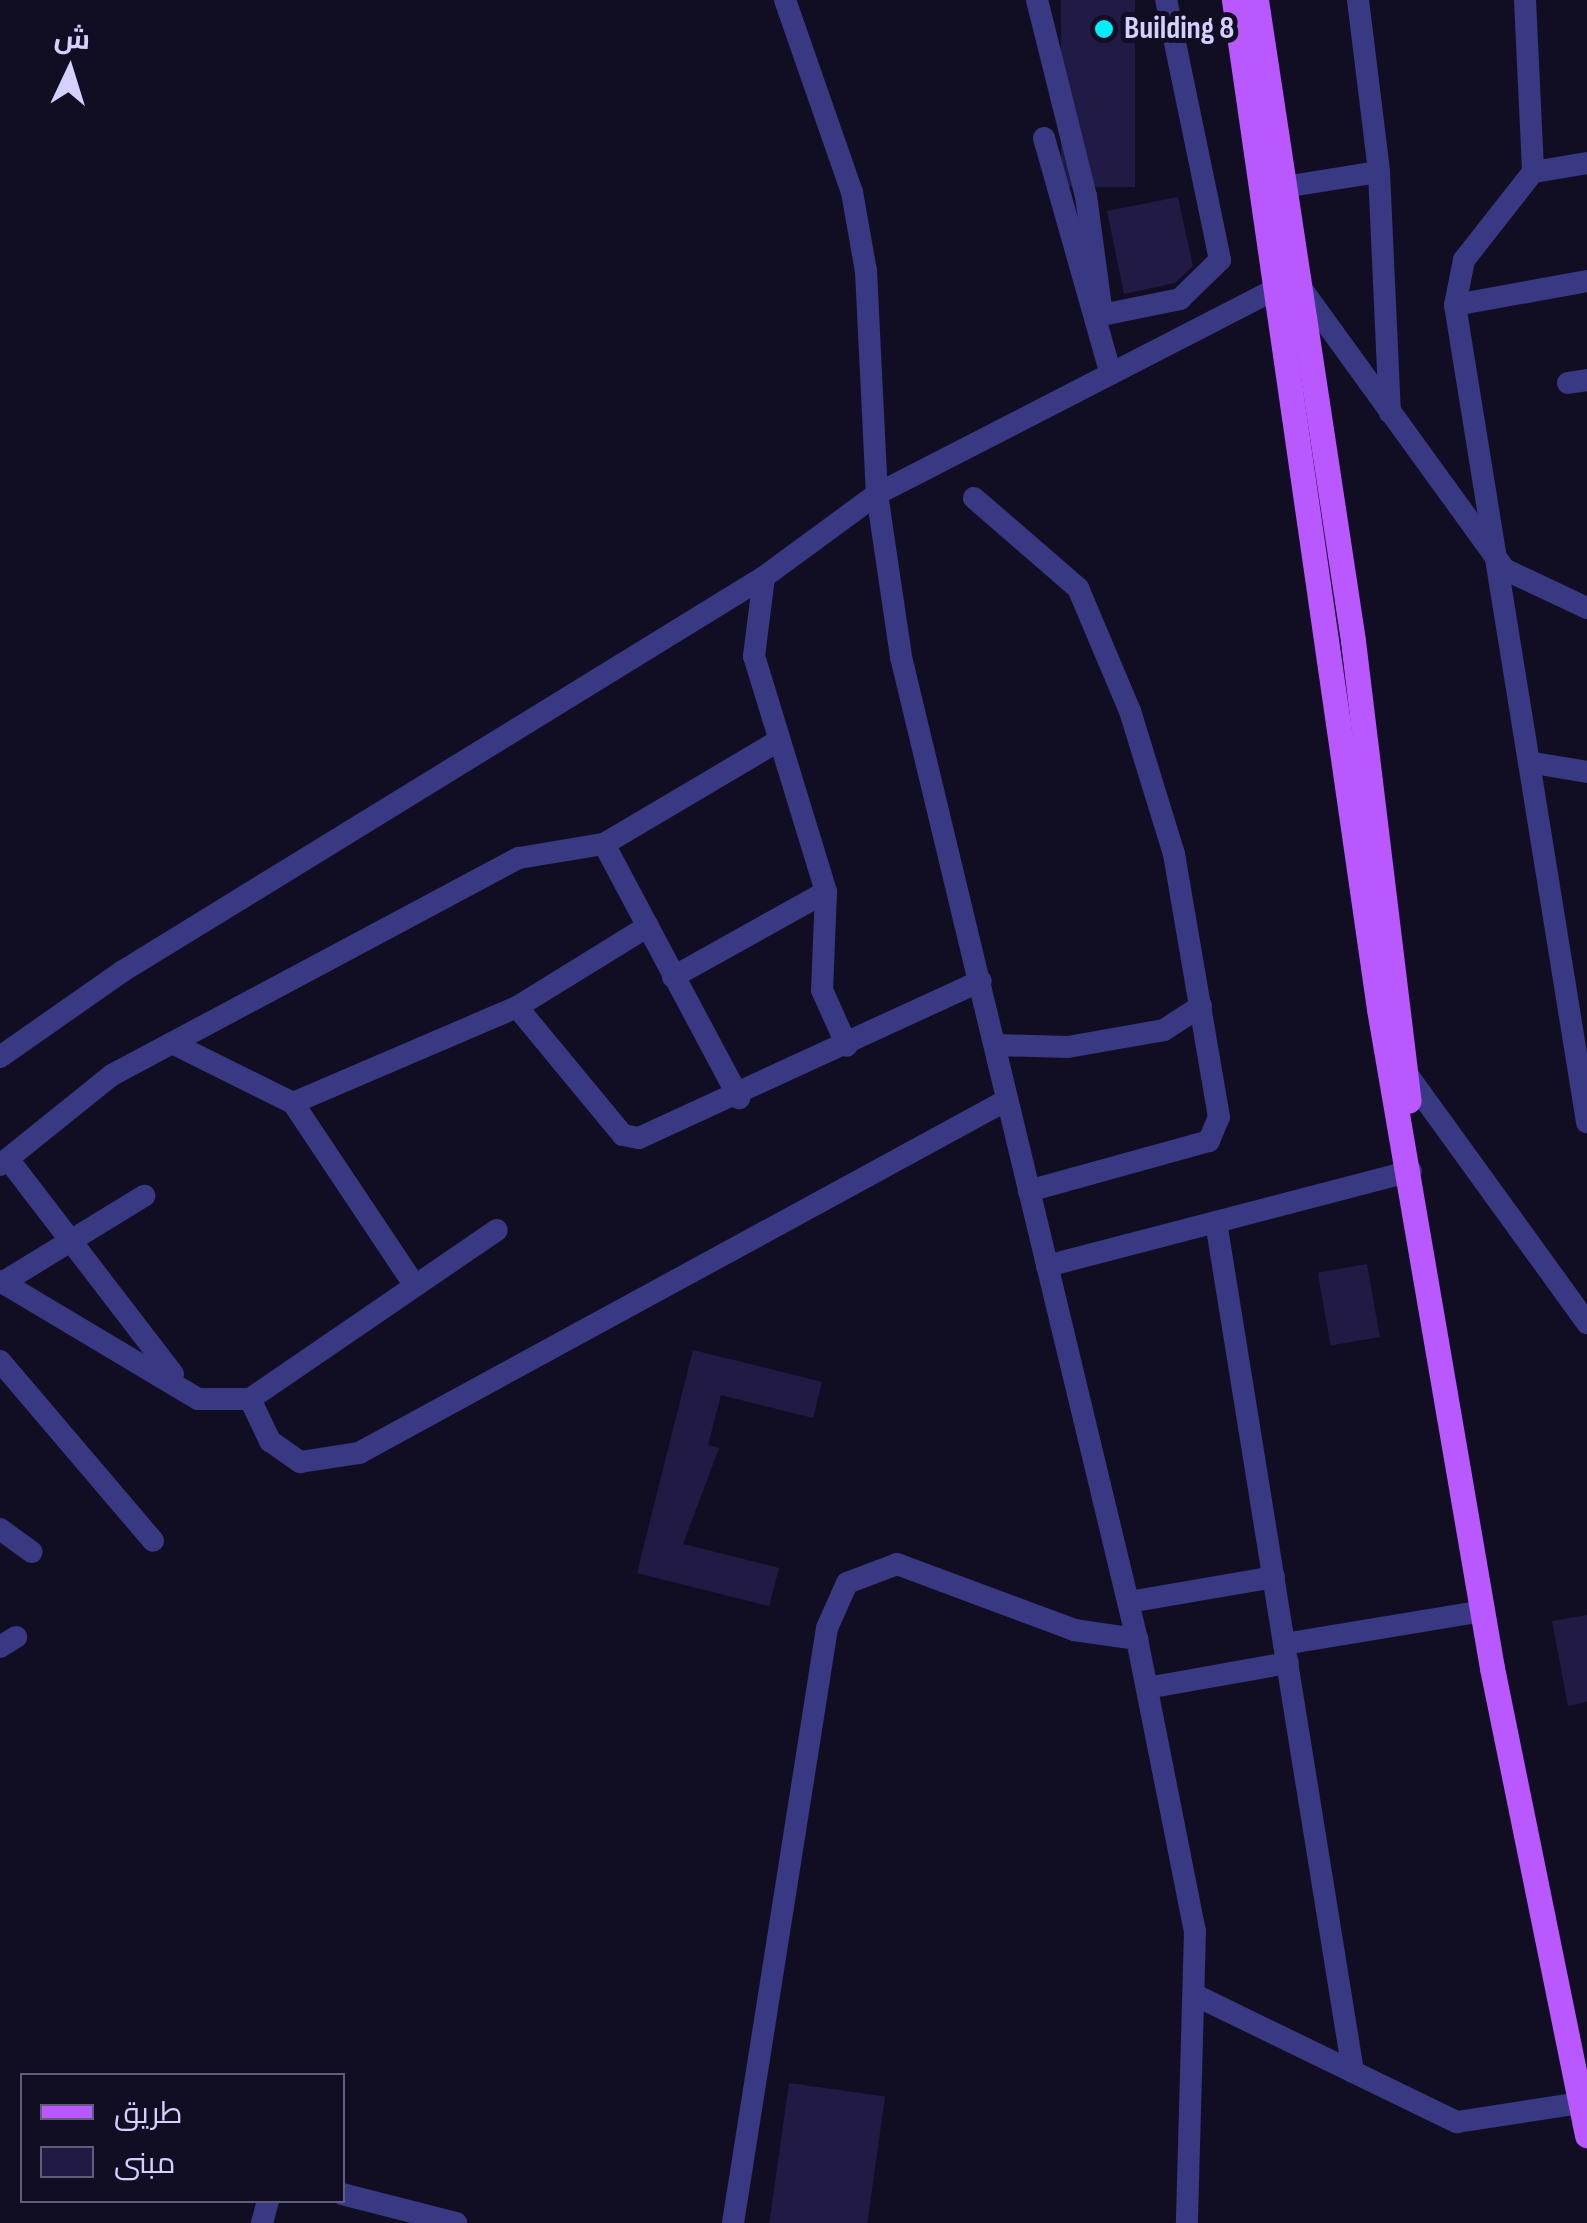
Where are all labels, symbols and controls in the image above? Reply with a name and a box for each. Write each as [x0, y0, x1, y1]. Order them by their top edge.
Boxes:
place label: Building 8 [1124, 10, 1234, 48]
marker: Building 8 [1093, 18, 1115, 40]
north arrow [20, 20, 120, 120]
text: ش [53, 22, 91, 57]
legend [20, 2073, 345, 2203]
text: طريق [114, 2096, 183, 2132]
text: مبنى [114, 2146, 175, 2182]

